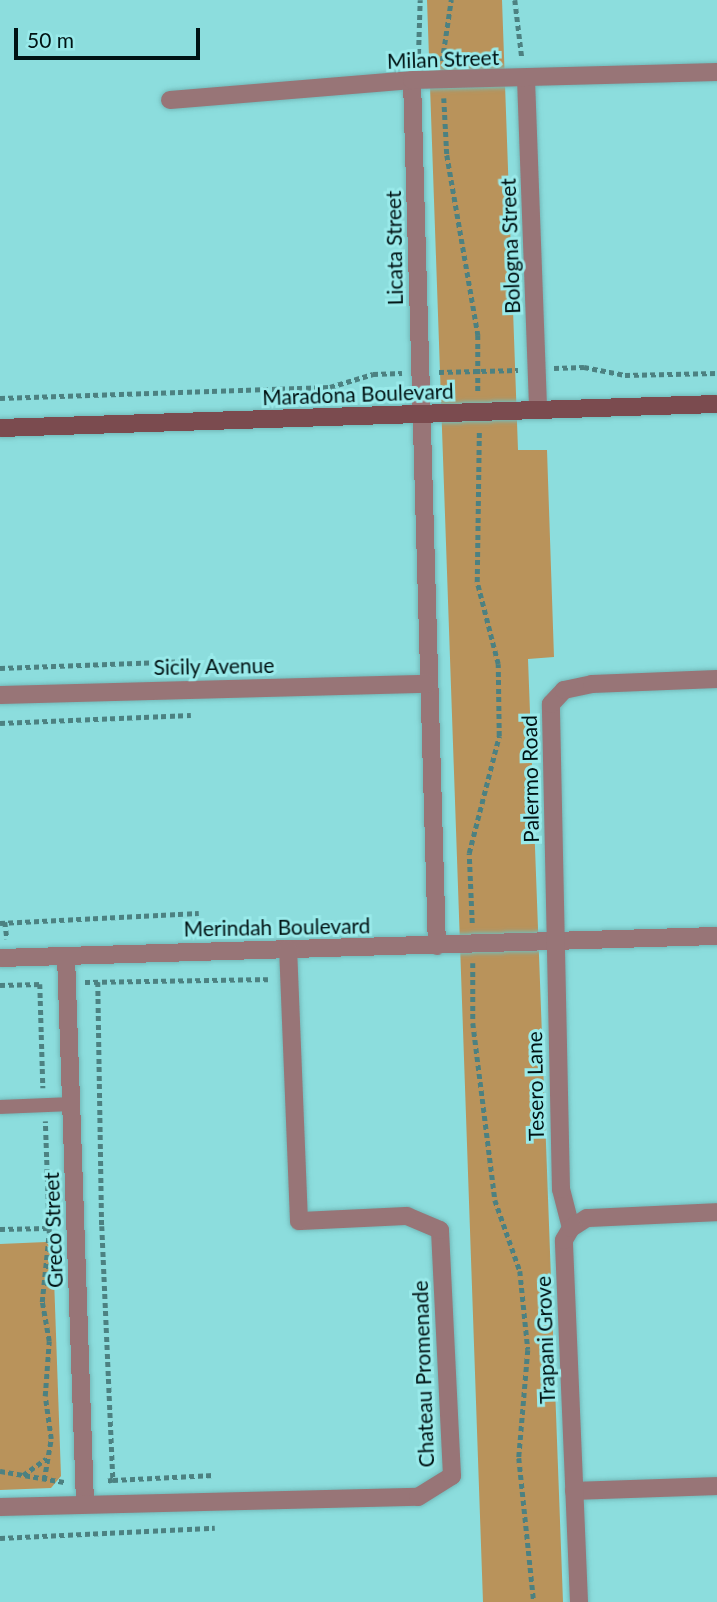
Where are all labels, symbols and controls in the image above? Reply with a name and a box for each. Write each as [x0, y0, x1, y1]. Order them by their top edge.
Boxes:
scale bar [18, 14, 203, 58]
text: 50 m [27, 27, 74, 52]
street label: Milan Street [387, 44, 499, 74]
street label: Bologna Street [495, 178, 525, 314]
street label: Licata Street [380, 190, 408, 306]
street label: Maradona Boulevard [262, 378, 454, 410]
street label: Sicily Avenue [153, 652, 275, 680]
street label: Palermo Road [516, 715, 544, 843]
street label: Merindah Boulevard [183, 913, 371, 941]
street label: Tesero Lane [521, 1031, 549, 1141]
street label: Greco Street [38, 1172, 68, 1288]
street label: Trapani Grove [530, 1276, 560, 1404]
street label: Chateau Promenade [407, 1280, 439, 1468]

